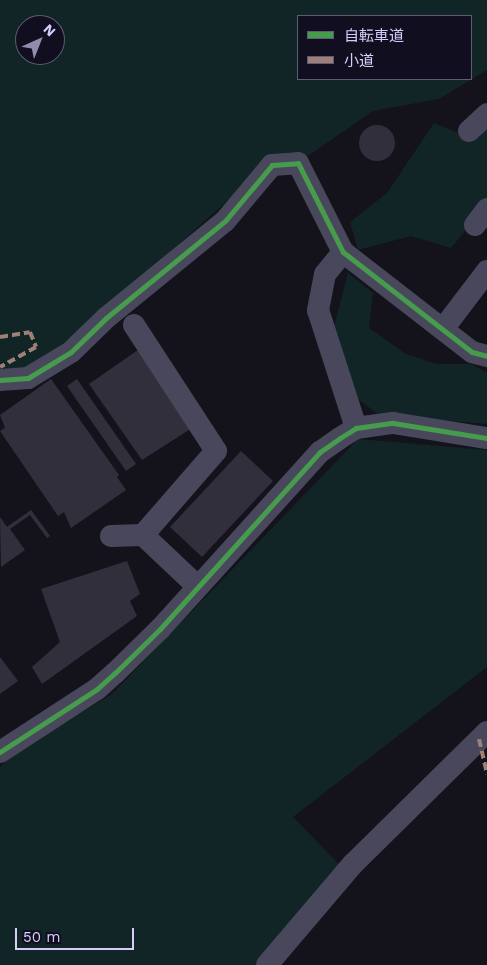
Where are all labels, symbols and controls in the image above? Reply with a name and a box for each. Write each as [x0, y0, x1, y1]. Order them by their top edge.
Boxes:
north arrow [15, 15, 65, 65]
legend [297, 15, 472, 80]
text: N [40, 21, 59, 39]
text: 自転車道 [344, 27, 404, 45]
text: 小道 [344, 52, 374, 70]
scale bar [18, 918, 136, 950]
text: 50 m [23, 928, 60, 946]

